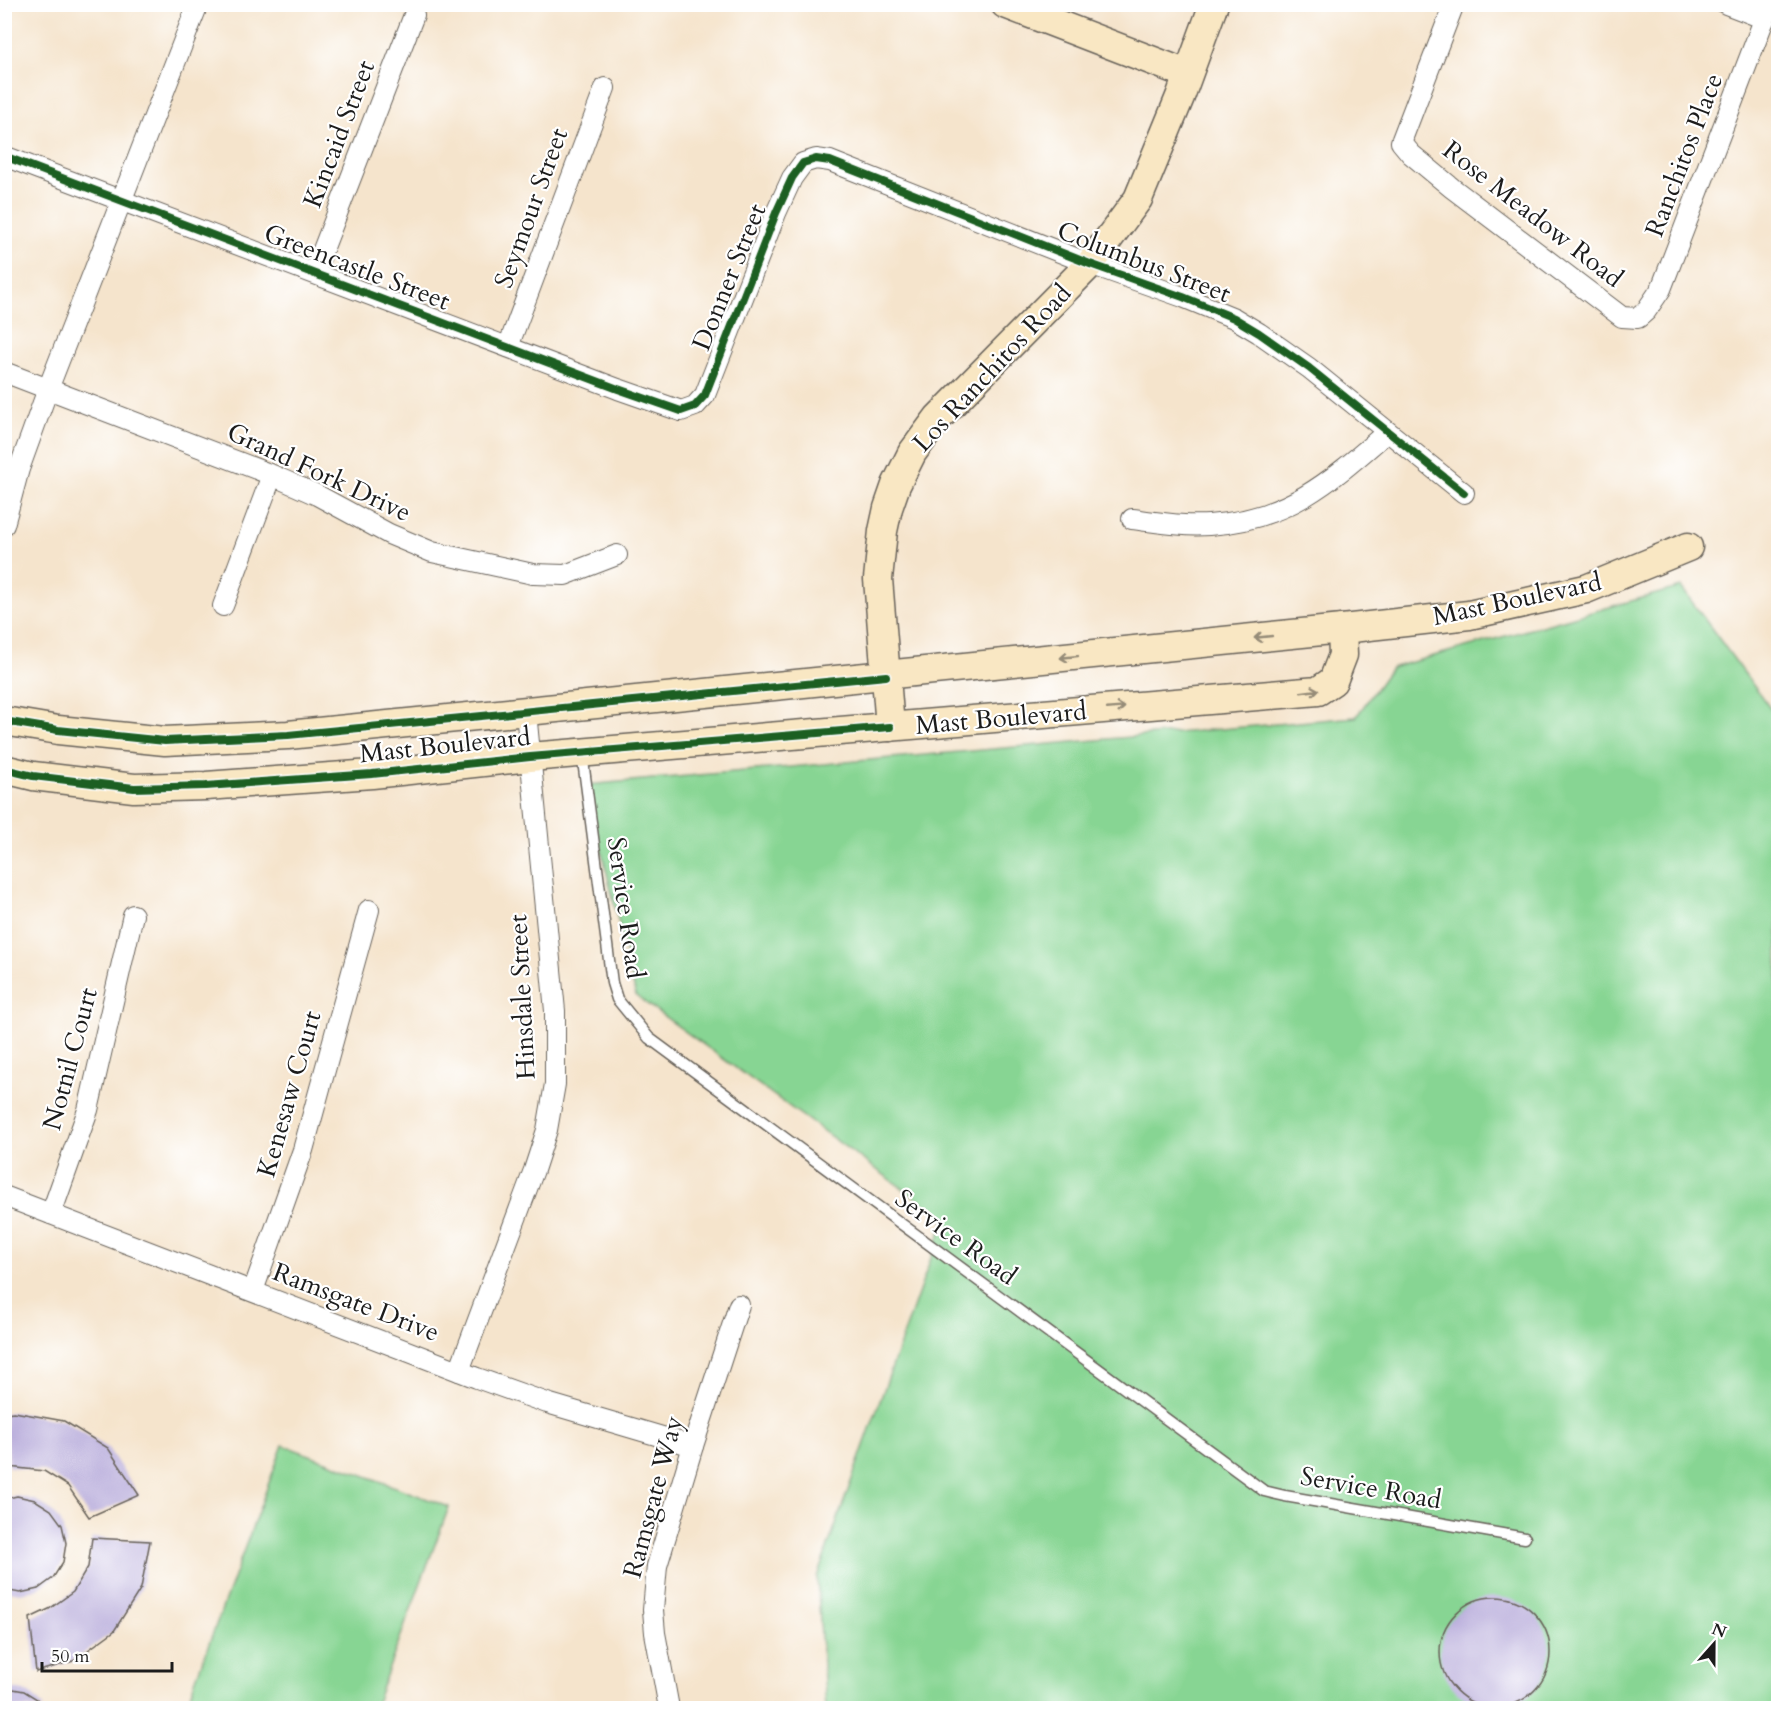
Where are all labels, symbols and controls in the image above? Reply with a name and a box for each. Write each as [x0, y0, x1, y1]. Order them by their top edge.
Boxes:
street label: Kincaid Street [295, 55, 383, 213]
street label: Ranchitos Place [1637, 68, 1731, 242]
street label: Seymour Street [486, 123, 576, 293]
street label: Rose Meadow Road [1436, 133, 1631, 296]
street label: Donner Street [684, 198, 774, 356]
street label: Columbus Street [1052, 213, 1236, 311]
street label: Greencastle Street [259, 215, 455, 319]
street label: Los Ranchitos Road [905, 276, 1079, 460]
street label: Grand Fork Drive [221, 414, 417, 530]
street label: Mast Boulevard [1429, 564, 1605, 634]
one-way arrow [1253, 632, 1273, 643]
one-way arrow [1059, 652, 1079, 663]
one-way arrow [1300, 685, 1319, 696]
street label: Mast Boulevard [914, 693, 1088, 743]
one-way arrow [1106, 702, 1125, 713]
street label: Mast Boulevard [358, 719, 532, 771]
street label: Service Road [599, 835, 653, 981]
street label: Hinsdale Street [500, 913, 544, 1081]
street label: Notnil Court [34, 984, 106, 1134]
street label: Kenesaw Court [249, 1007, 329, 1181]
street label: Service Road [888, 1181, 1024, 1293]
street label: Ramsgate Drive [268, 1254, 444, 1350]
street label: Ramsgate Way [615, 1412, 692, 1582]
street label: Service Road [1298, 1458, 1444, 1518]
north arrow [1684, 1614, 1744, 1674]
text: N [1709, 1618, 1730, 1644]
scale bar [42, 1635, 172, 1673]
text: 50 m [51, 1644, 90, 1669]

